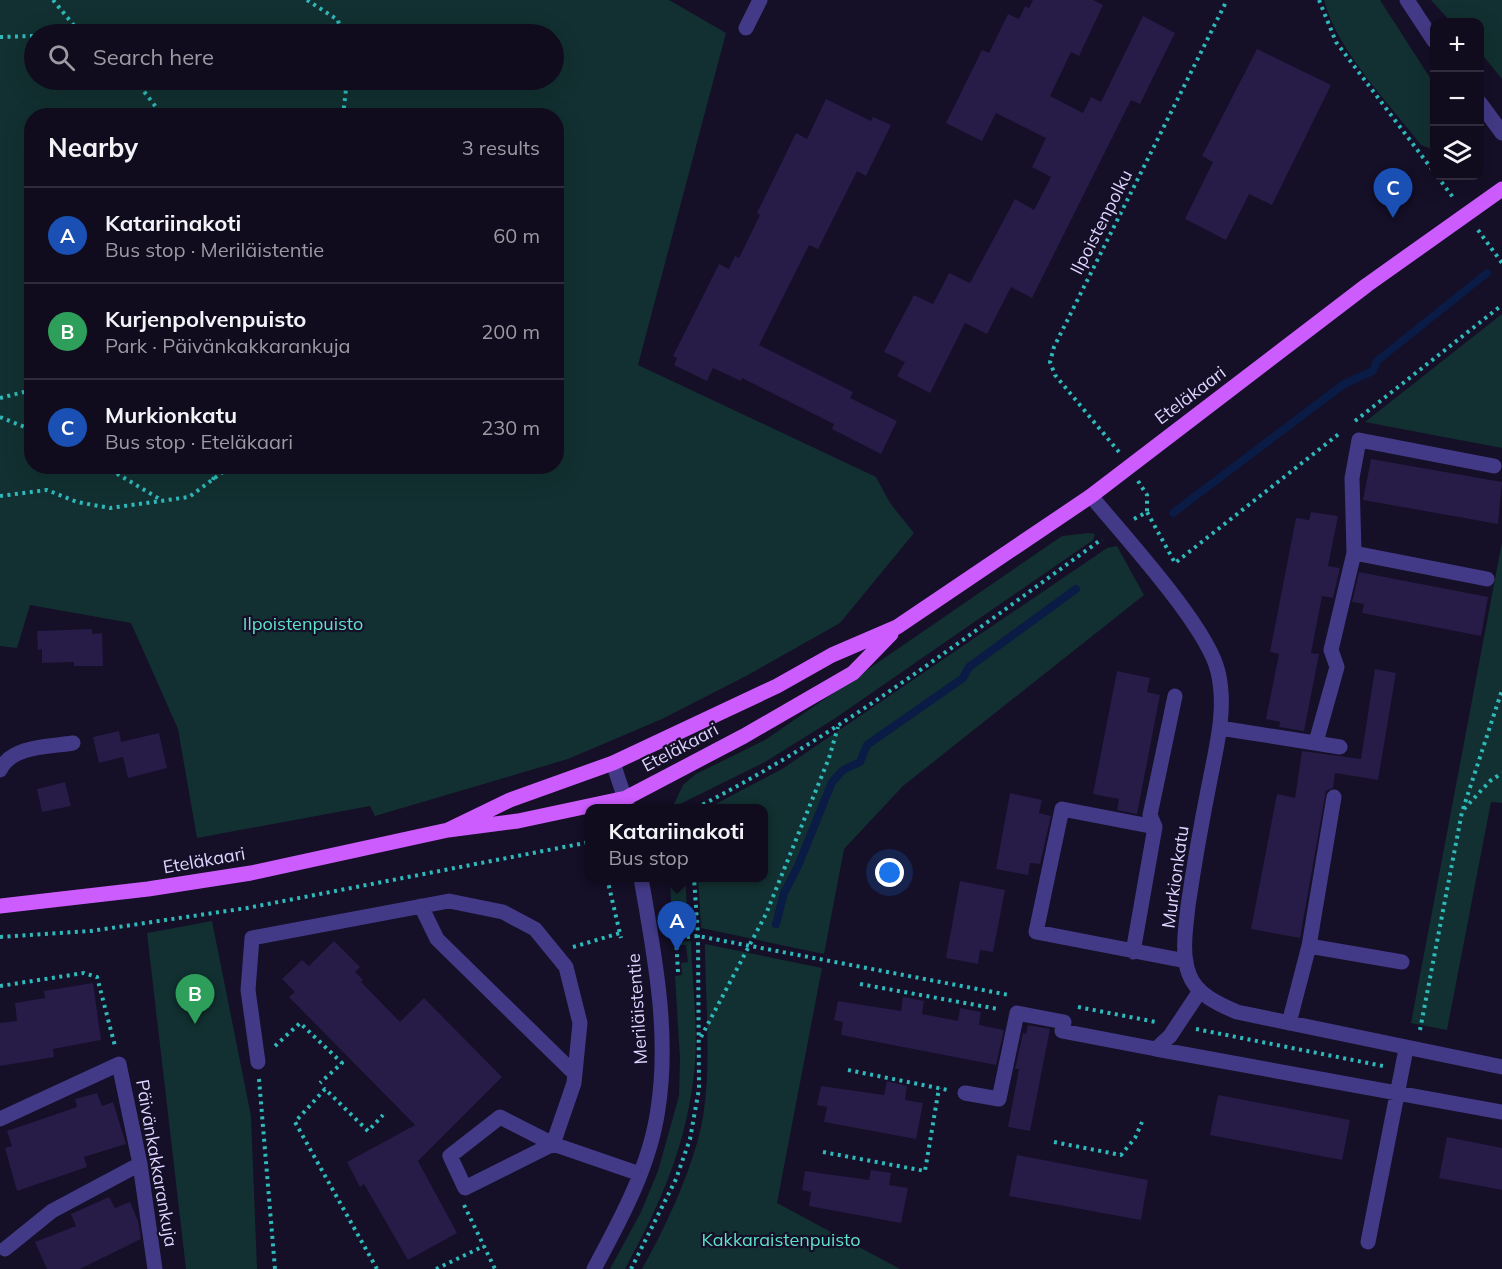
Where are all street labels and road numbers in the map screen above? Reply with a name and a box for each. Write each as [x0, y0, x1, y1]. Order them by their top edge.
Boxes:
street label: Ilpoistenpolku [1065, 166, 1137, 278]
street label: Eteläkaari [1150, 361, 1230, 429]
street label: Eteläkaari [638, 717, 722, 777]
street label: Murkionkatu [1156, 824, 1194, 930]
street label: Eteläkaari [161, 841, 247, 879]
street label: Meriläistentie [622, 953, 652, 1065]
street label: Päivänkakkarankuja [131, 1078, 183, 1248]

